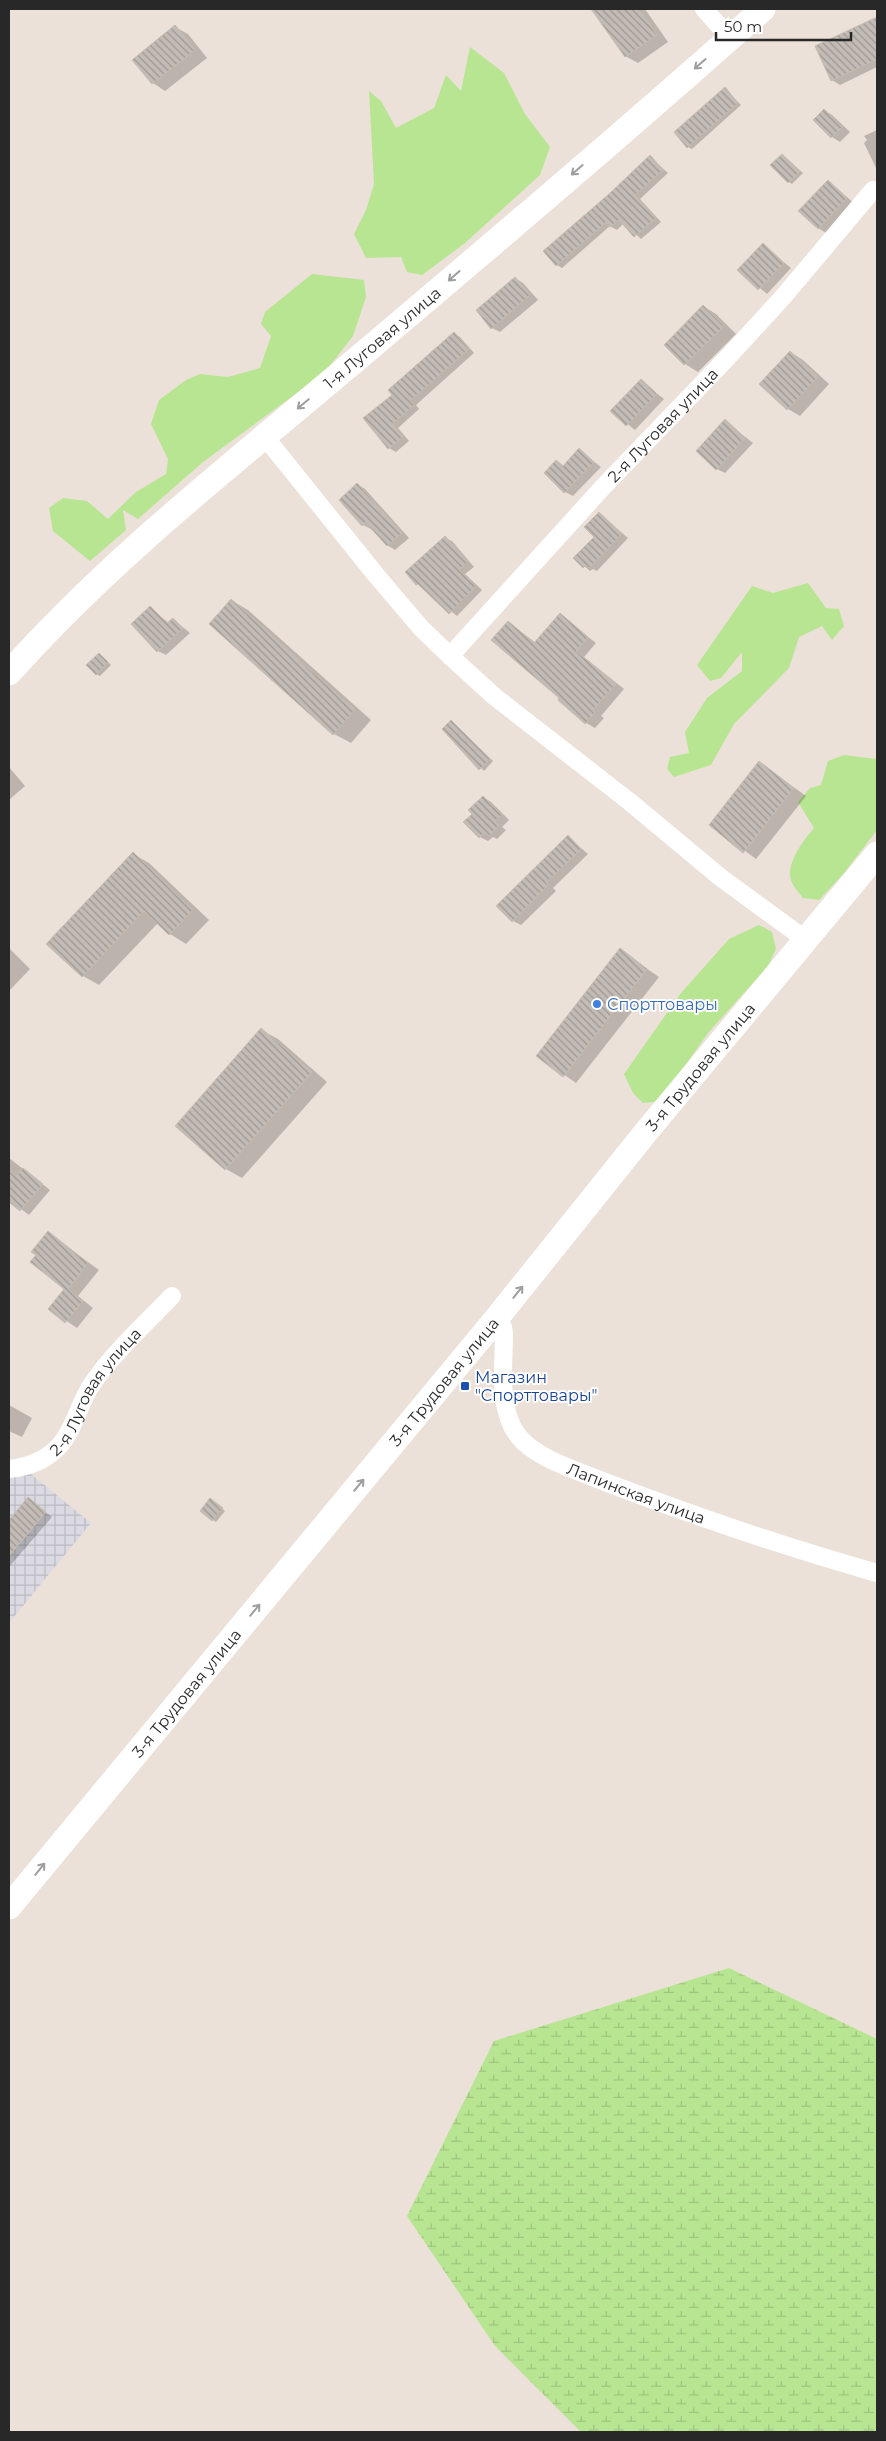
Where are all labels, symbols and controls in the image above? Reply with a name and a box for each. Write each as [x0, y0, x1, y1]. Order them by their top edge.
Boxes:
scale bar [716, 10, 851, 42]
text: 50 m [724, 17, 762, 36]
one-way arrow [694, 58, 707, 69]
one-way arrow [570, 164, 583, 175]
one-way arrow [448, 270, 461, 281]
street label: 1-я Луговая улица [320, 283, 445, 393]
street label: 2-я Луговая улица [604, 365, 722, 486]
one-way arrow [297, 398, 310, 410]
place label: Спорттовары [607, 995, 718, 1014]
marker: Спорттовары [591, 998, 603, 1010]
street label: 3-я Трудовая улица [642, 999, 759, 1135]
one-way arrow [513, 1286, 524, 1299]
street label: 3-я Трудовая улица [386, 1314, 503, 1450]
street label: 2-я Луговая улица [46, 1324, 145, 1460]
place label: Магазин "Спорттовары" [475, 1368, 597, 1405]
marker: Магазин "Спорттовары" [459, 1380, 471, 1392]
street label: Лапинская улица [564, 1459, 708, 1528]
one-way arrow [353, 1478, 365, 1491]
one-way arrow [250, 1603, 261, 1616]
street label: 3-я Трудовая улица [128, 1625, 245, 1761]
one-way arrow [34, 1863, 45, 1876]

